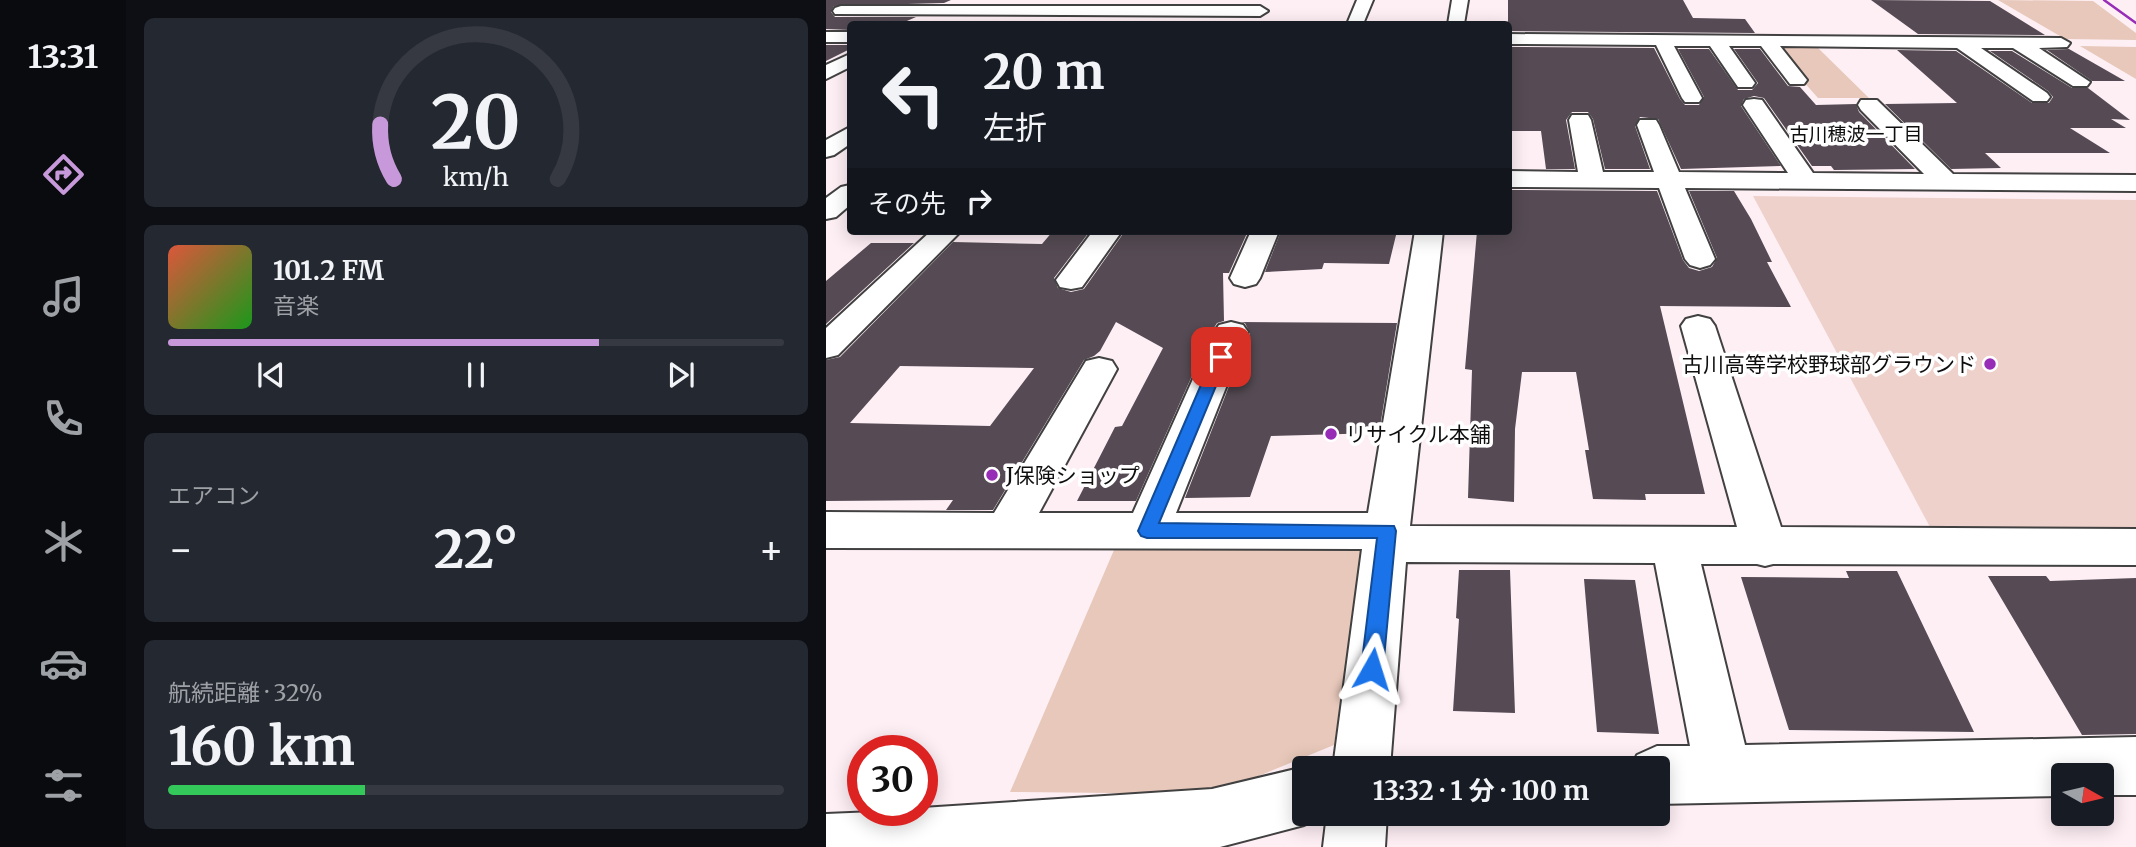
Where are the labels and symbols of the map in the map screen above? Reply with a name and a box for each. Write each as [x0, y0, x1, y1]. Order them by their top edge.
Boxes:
district label: 古川穂波一丁目 [1789, 122, 1923, 146]
pin [1191, 327, 1251, 387]
place label: 古川高等学校野球部グラウンド [1682, 351, 1976, 378]
marker: 古川高等学校野球部グラウンド [1982, 356, 1998, 372]
place label: リサイクル本舗 [1345, 421, 1491, 448]
marker: リサイクル本舗 [1323, 426, 1339, 442]
place label: J保険ショップ [1005, 462, 1140, 489]
marker: J保険ショップ [984, 467, 1000, 483]
position arrow [1335, 632, 1409, 706]
speed limit sign: 30 [847, 735, 938, 826]
north arrow [2051, 763, 2114, 826]

